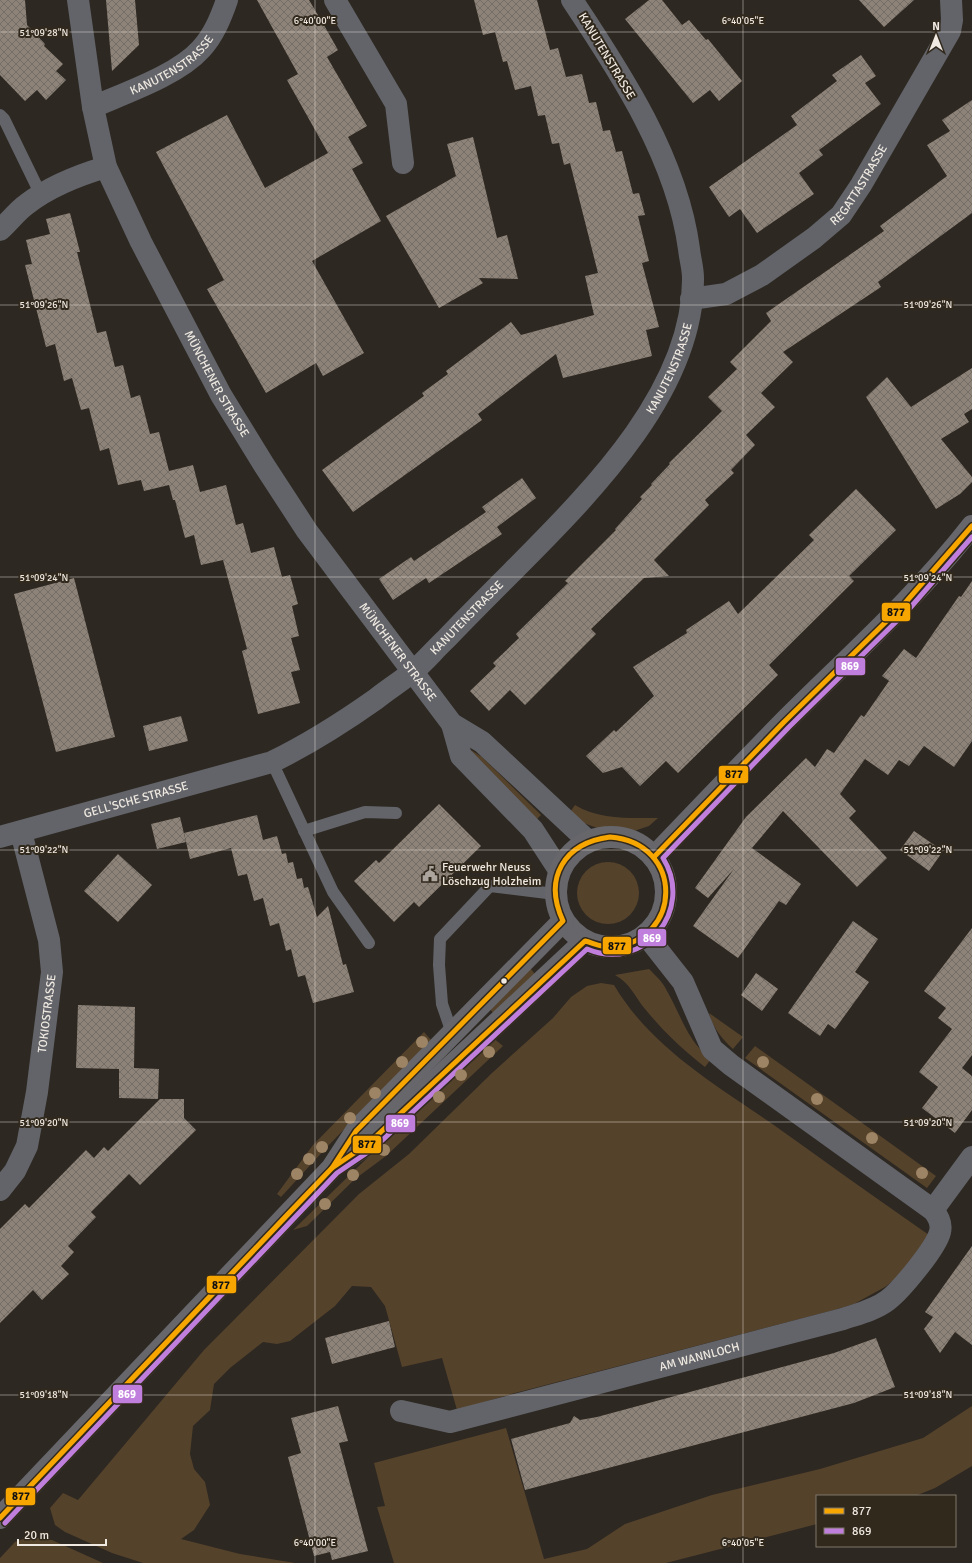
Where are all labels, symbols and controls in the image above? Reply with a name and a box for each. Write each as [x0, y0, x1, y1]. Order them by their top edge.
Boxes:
street label: KANUTENSTRASSE [575, 10, 638, 102]
text: 6°40'00"E [294, 15, 336, 27]
text: 6°40'05"E [722, 15, 764, 27]
north arrow [916, 16, 956, 56]
text: N [932, 20, 940, 33]
text: 51°09'28"N [20, 27, 68, 39]
street label: KANUTENSTRASSE [128, 32, 217, 99]
street label: REGATTASTRASSE [827, 142, 891, 229]
text: 51°09'26"N [20, 299, 68, 311]
text: 51°09'26"N [904, 299, 952, 311]
street label: KANUTENSTRASSE [643, 321, 696, 417]
street label: MÜNCHENER STRASSE [181, 328, 252, 440]
text: 51°09'24"N [20, 572, 68, 584]
text: 51°09'24"N [904, 572, 952, 584]
street label: KANUTENSTRASSE [427, 578, 507, 658]
street label: MÜNCHENER STRASSE [355, 600, 440, 705]
line badge: 877 [881, 602, 911, 622]
text: 877 [887, 606, 905, 619]
line badge: 869 [835, 657, 866, 676]
text: 869 [841, 660, 859, 673]
line badge: 877 [718, 765, 749, 784]
text: 877 [725, 768, 743, 781]
street label: GELL'SCHE STRASSE [82, 778, 190, 822]
text: 51°09'22"N [20, 844, 68, 856]
text: 51°09'22"N [904, 844, 952, 856]
place label: Feuerwehr Neuss Löschzug Holzheim [442, 860, 541, 889]
public building icon: Feuerwehr Neuss Löschzug Holzheim [421, 865, 439, 883]
line badge: 869 [637, 928, 667, 947]
text: 869 [643, 932, 661, 945]
line badge: 877 [602, 936, 632, 955]
text: 877 [608, 940, 626, 953]
street label: TOKIOSTRASSE [35, 973, 60, 1054]
unlabelled marker [499, 976, 509, 986]
line badge: 869 [385, 1114, 416, 1133]
text: 51°09'20"N [20, 1117, 68, 1129]
text: 869 [391, 1117, 409, 1130]
text: 51°09'20"N [904, 1117, 952, 1129]
line badge: 877 [352, 1135, 382, 1154]
text: 877 [358, 1138, 376, 1151]
line badge: 877 [206, 1275, 237, 1294]
text: 877 [212, 1279, 230, 1292]
street label: AM WANNLOCH [658, 1339, 741, 1375]
line badge: 869 [112, 1384, 143, 1404]
text: 869 [118, 1388, 136, 1401]
text: 51°09'18"N [20, 1389, 68, 1401]
text: 51°09'18"N [904, 1389, 952, 1401]
line badge: 877 [5, 1487, 36, 1506]
text: 877 [12, 1490, 30, 1503]
legend [816, 1495, 956, 1547]
text: 877 [852, 1504, 871, 1519]
scale bar [18, 1521, 106, 1547]
text: 869 [852, 1524, 871, 1539]
text: 20 m [24, 1528, 49, 1543]
text: 6°40'00"E [294, 1537, 336, 1549]
text: 6°40'05"E [722, 1537, 764, 1549]

